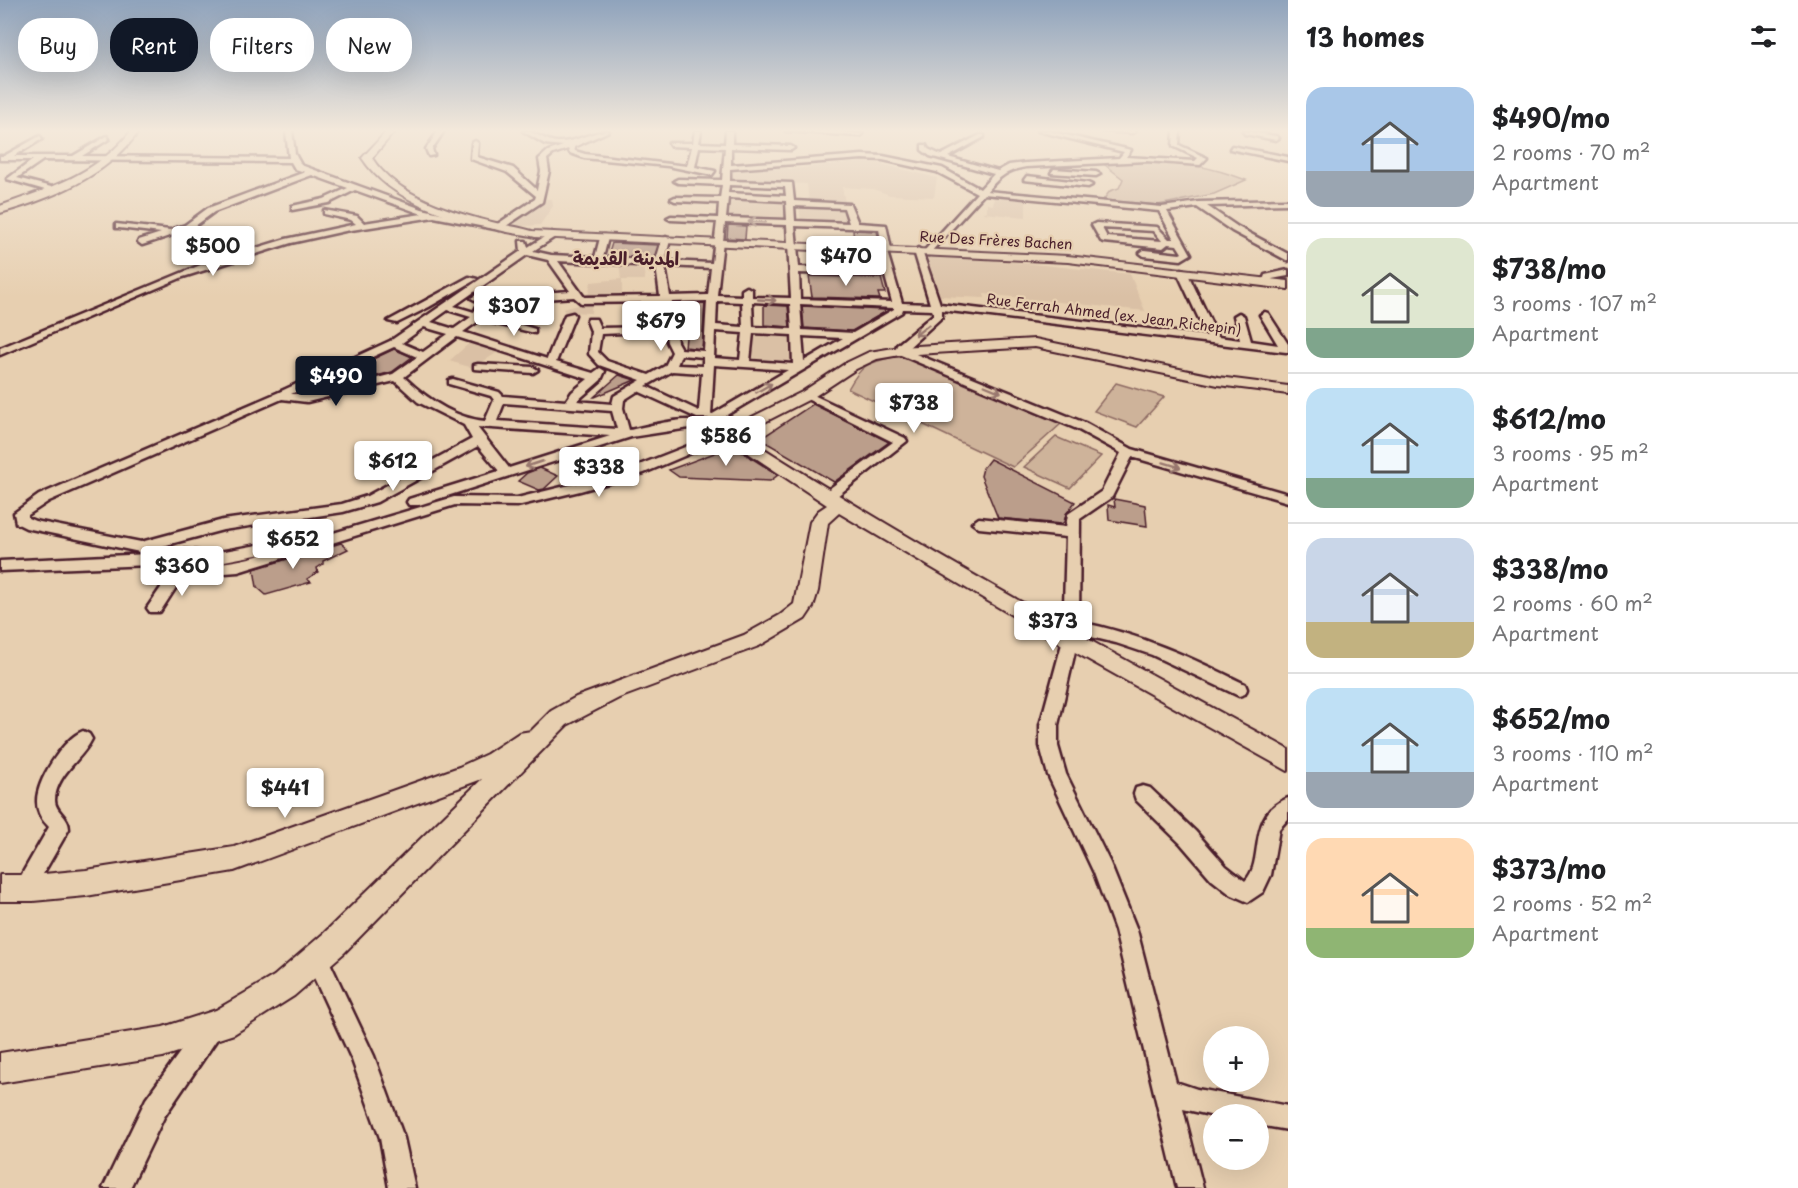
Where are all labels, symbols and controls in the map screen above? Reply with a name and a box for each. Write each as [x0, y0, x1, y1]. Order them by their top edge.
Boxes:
text: 13 homes [1306, 17, 1424, 56]
chip: Buy [18, 18, 98, 72]
chip: Rent [110, 18, 198, 72]
chip: Filters [210, 18, 314, 72]
chip: New [326, 18, 412, 72]
icon: filters [1747, 20, 1780, 53]
text: $490/mo [1492, 98, 1610, 137]
icon: home [1354, 111, 1426, 183]
text: 2 rooms · 70 m² [1492, 137, 1650, 167]
text: Apartment [1492, 167, 1599, 197]
one-way arrow [747, 216, 767, 228]
pin: $500 [177, 226, 249, 277]
street label: Rue Des Frères Bachen [919, 226, 1073, 254]
text: $500 [186, 230, 240, 260]
pin: $470 [810, 236, 882, 287]
text: $470 [820, 240, 872, 270]
district label: المدينة القديمة [573, 244, 679, 271]
text: $738/mo [1492, 249, 1606, 288]
icon: home [1354, 262, 1426, 334]
pin: $307 [478, 286, 550, 337]
street label: Rue Ferrah Ahmed (ex. Jean Richepin) [985, 288, 1243, 340]
text: 3 rooms · 107 m² [1492, 288, 1657, 318]
text: $307 [488, 290, 540, 320]
one-way arrow [757, 295, 777, 306]
pin: $679 [625, 301, 697, 352]
text: $679 [636, 305, 686, 335]
text: Apartment [1492, 318, 1599, 348]
one-way arrow [914, 324, 930, 337]
pin: $490 [300, 356, 372, 407]
text: $490 [309, 360, 363, 390]
one-way arrow [755, 382, 772, 394]
pin: $738 [878, 383, 950, 434]
one-way arrow [984, 385, 1002, 396]
text: $738 [889, 387, 939, 417]
text: $612/mo [1492, 399, 1606, 438]
icon: home [1354, 412, 1426, 484]
pin: $586 [690, 416, 762, 467]
text: $586 [700, 420, 752, 450]
text: 3 rooms · 95 m² [1492, 438, 1649, 468]
pin: $612 [357, 441, 429, 492]
text: $612 [368, 445, 418, 475]
pin: $338 [563, 447, 635, 498]
text: $338 [573, 451, 625, 481]
one-way arrow [525, 460, 544, 471]
one-way arrow [1162, 460, 1181, 471]
text: Apartment [1492, 468, 1599, 498]
pin: $652 [257, 519, 329, 570]
text: $652 [267, 523, 319, 553]
pin: $360 [146, 546, 218, 597]
text: $338/mo [1492, 549, 1608, 588]
text: $360 [155, 550, 209, 580]
icon: home [1354, 562, 1426, 634]
text: 2 rooms · 60 m² [1492, 588, 1653, 618]
pin: $373 [1017, 601, 1089, 652]
text: $373 [1028, 605, 1078, 635]
text: Apartment [1492, 618, 1599, 648]
text: $652/mo [1492, 699, 1610, 738]
icon: home [1354, 712, 1426, 784]
text: 3 rooms · 110 m² [1492, 738, 1654, 768]
pin: $441 [249, 768, 321, 819]
text: Apartment [1492, 768, 1599, 798]
text: $441 [261, 772, 309, 802]
text: $373/mo [1492, 849, 1606, 888]
icon: home [1354, 862, 1426, 934]
text: 2 rooms · 52 m² [1492, 888, 1652, 918]
text: Apartment [1492, 918, 1599, 948]
map controls [1203, 1026, 1269, 1170]
button: + [1203, 1026, 1269, 1092]
button: − [1203, 1104, 1269, 1170]

